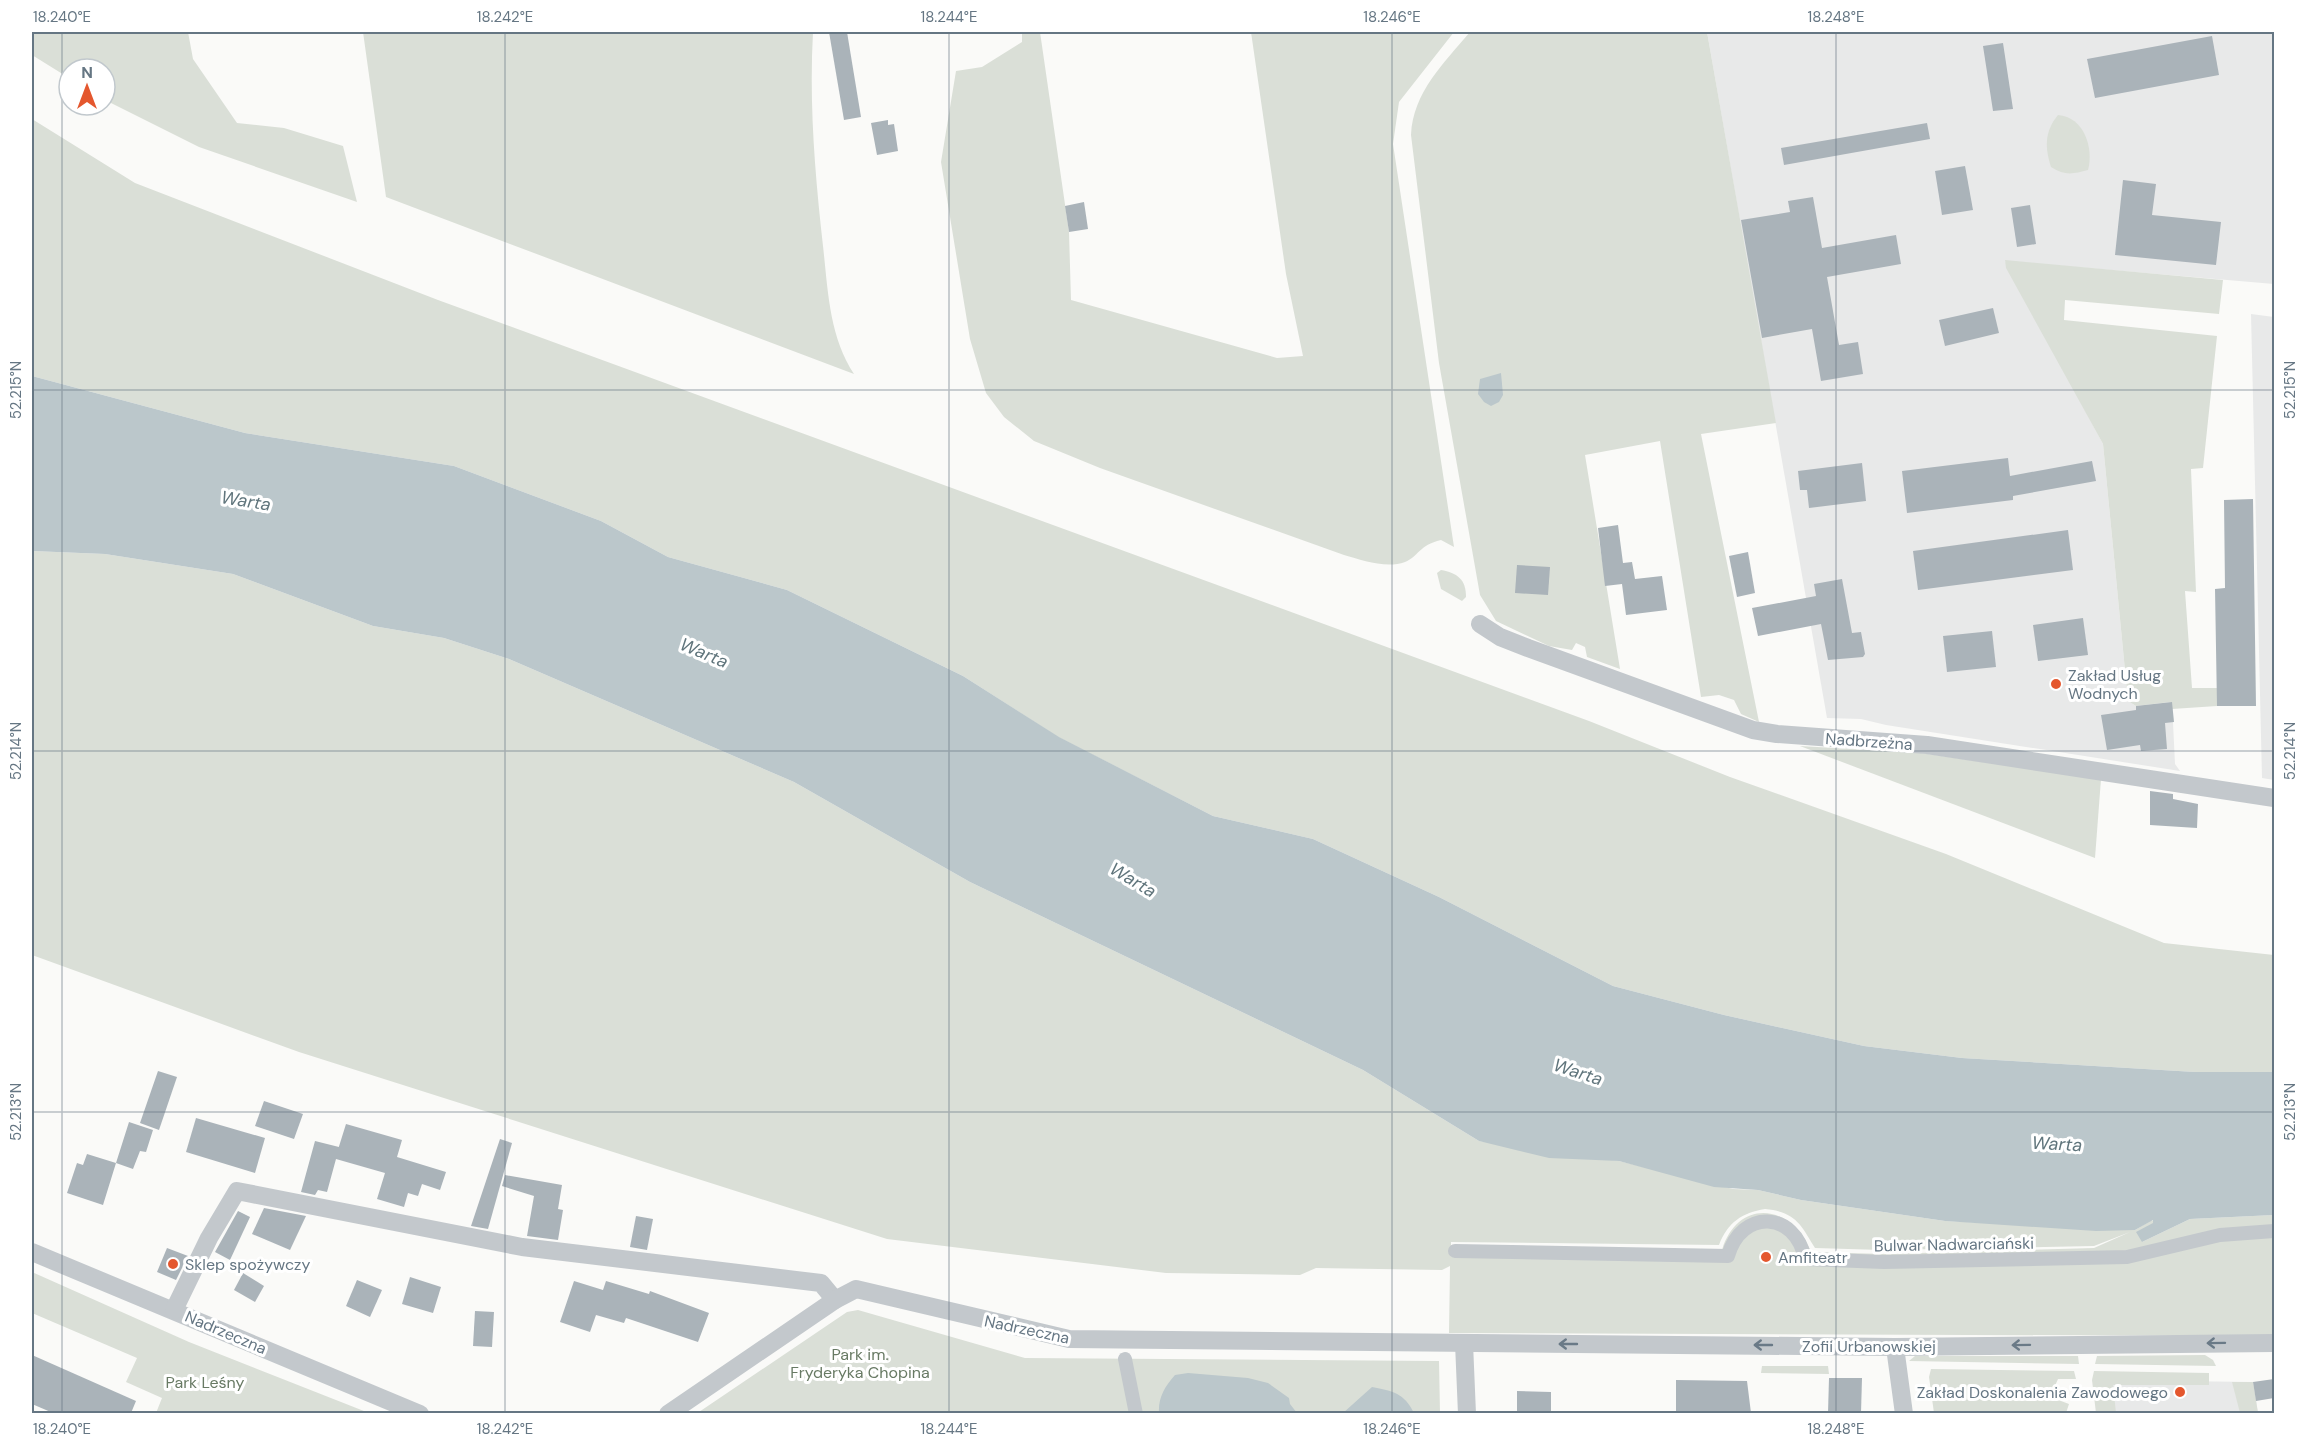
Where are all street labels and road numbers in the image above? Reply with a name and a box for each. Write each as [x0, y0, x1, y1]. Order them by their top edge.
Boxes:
street label: Nadbrzeżna [1825, 728, 1913, 755]
street label: Bulwar Nadwarciański [1874, 1233, 2034, 1256]
street label: Nadrzeczna [182, 1306, 270, 1359]
street label: Nadrzeczna [982, 1310, 1071, 1349]
street label: Zofii Urbanowskiej [1802, 1336, 1936, 1357]

